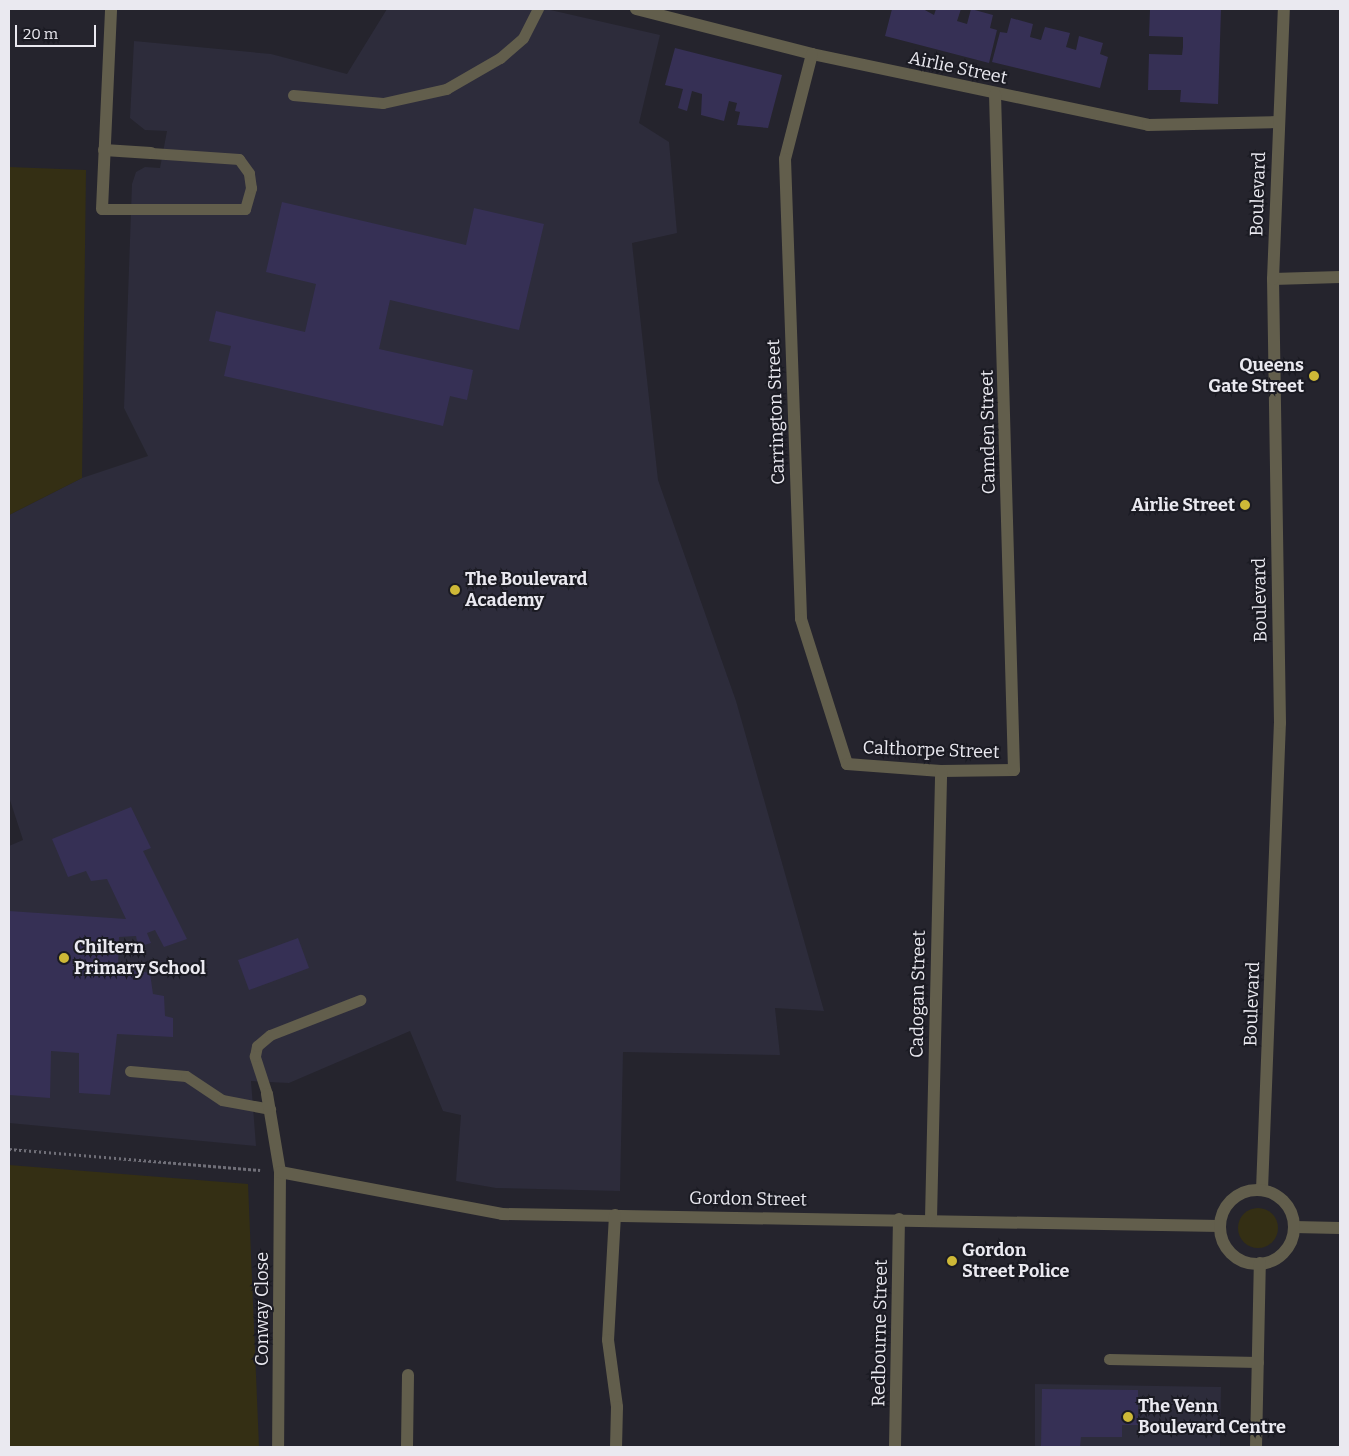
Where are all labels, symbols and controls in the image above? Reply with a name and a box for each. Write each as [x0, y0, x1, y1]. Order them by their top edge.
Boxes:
scale bar [18, 15, 99, 47]
text: 20 m [23, 25, 58, 43]
street label: Airlie Street [907, 47, 1009, 89]
street label: Boulevard [1246, 151, 1270, 237]
street label: Carrington Street [763, 339, 789, 485]
place label: Queens Gate Street [1208, 355, 1304, 398]
street label: Camden Street [976, 370, 1000, 494]
marker: Queens Gate Street [1308, 370, 1320, 382]
place label: Airlie Street [1131, 494, 1235, 516]
marker: Airlie Street [1239, 499, 1251, 511]
street label: Boulevard [1248, 557, 1272, 643]
place label: The Boulevard Academy [465, 569, 587, 612]
marker: The Boulevard Academy [449, 584, 461, 596]
street label: Calthorpe Street [862, 737, 1000, 763]
street label: Cadogan Street [906, 930, 930, 1058]
place label: Chiltern Primary School [74, 937, 206, 980]
marker: Chiltern Primary School [58, 952, 70, 964]
street label: Boulevard [1240, 961, 1264, 1047]
street label: Gordon Street [689, 1187, 807, 1211]
place label: Gordon Street Police [962, 1240, 1069, 1282]
street label: Conway Close [251, 1252, 273, 1366]
marker: Gordon Street Police [946, 1255, 958, 1267]
street label: Redbourne Street [868, 1259, 892, 1407]
place label: The Venn Boulevard Centre [1138, 1396, 1286, 1438]
marker: The Venn Boulevard Centre [1122, 1411, 1134, 1423]

